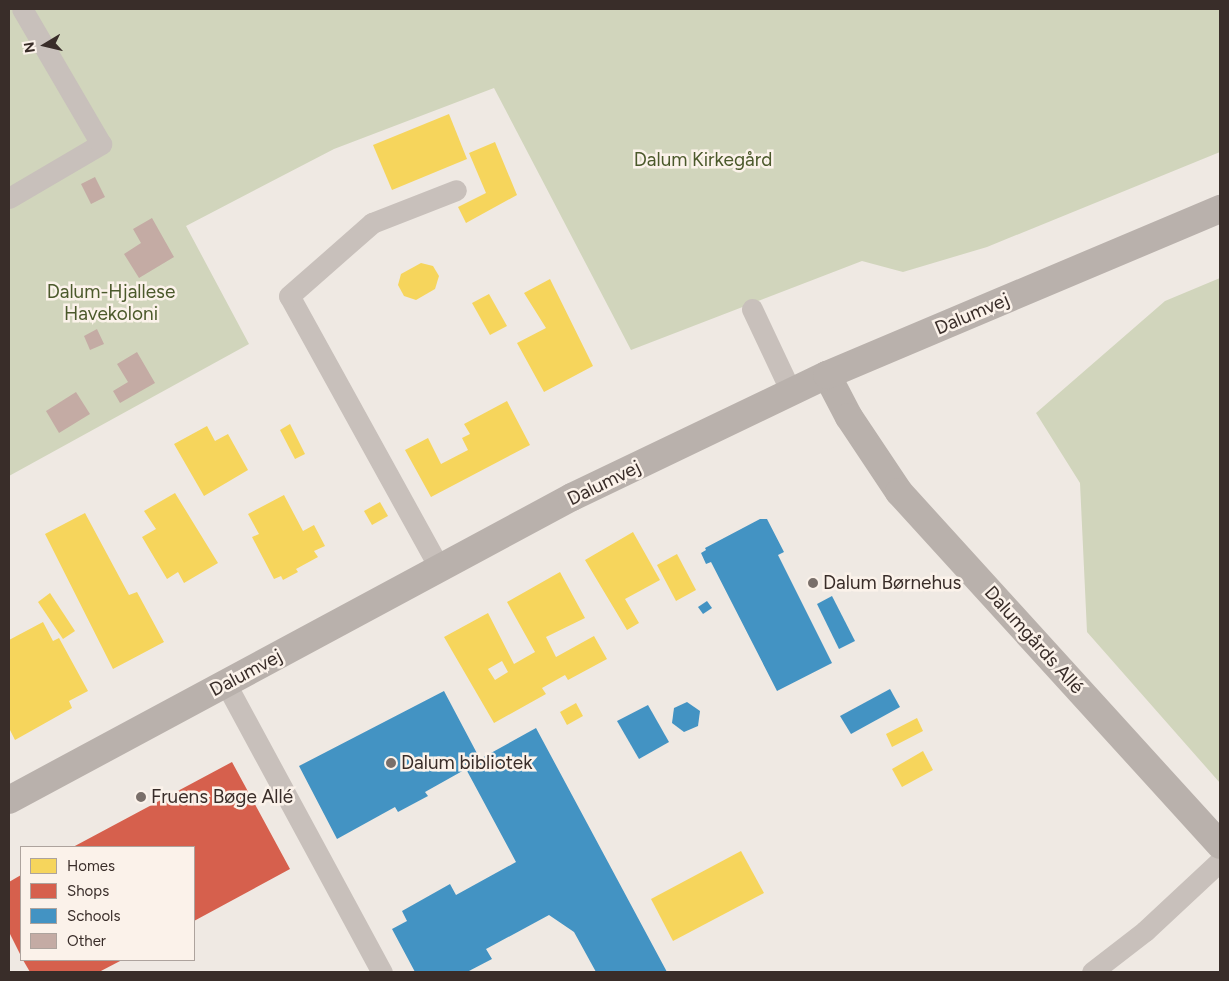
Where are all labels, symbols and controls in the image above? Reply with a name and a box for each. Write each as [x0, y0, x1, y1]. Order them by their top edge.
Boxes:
north arrow [20, 20, 70, 70]
text: N [20, 41, 39, 54]
park label: Dalum Kirkegård [634, 149, 772, 171]
park label: Dalum-Hjallese Havekoloni [47, 281, 175, 325]
street label: Dalumvej [931, 288, 1013, 340]
street label: Dalumvej [564, 456, 644, 510]
place label: Dalum Børnehus [823, 572, 961, 594]
marker: Dalum Børnehus [807, 577, 819, 589]
street label: Dalumgårds Allé [980, 581, 1088, 699]
street label: Dalumvej [206, 644, 286, 702]
place label: Dalum bibliotek [401, 752, 532, 774]
marker: Dalum bibliotek [385, 757, 397, 769]
place label: Fruens Bøge Allé [151, 786, 293, 808]
marker: Fruens Bøge Allé [135, 791, 147, 803]
legend [20, 846, 195, 961]
text: Homes [67, 857, 115, 875]
text: Shops [67, 882, 109, 900]
text: Schools [67, 907, 120, 925]
text: Other [67, 932, 106, 950]

